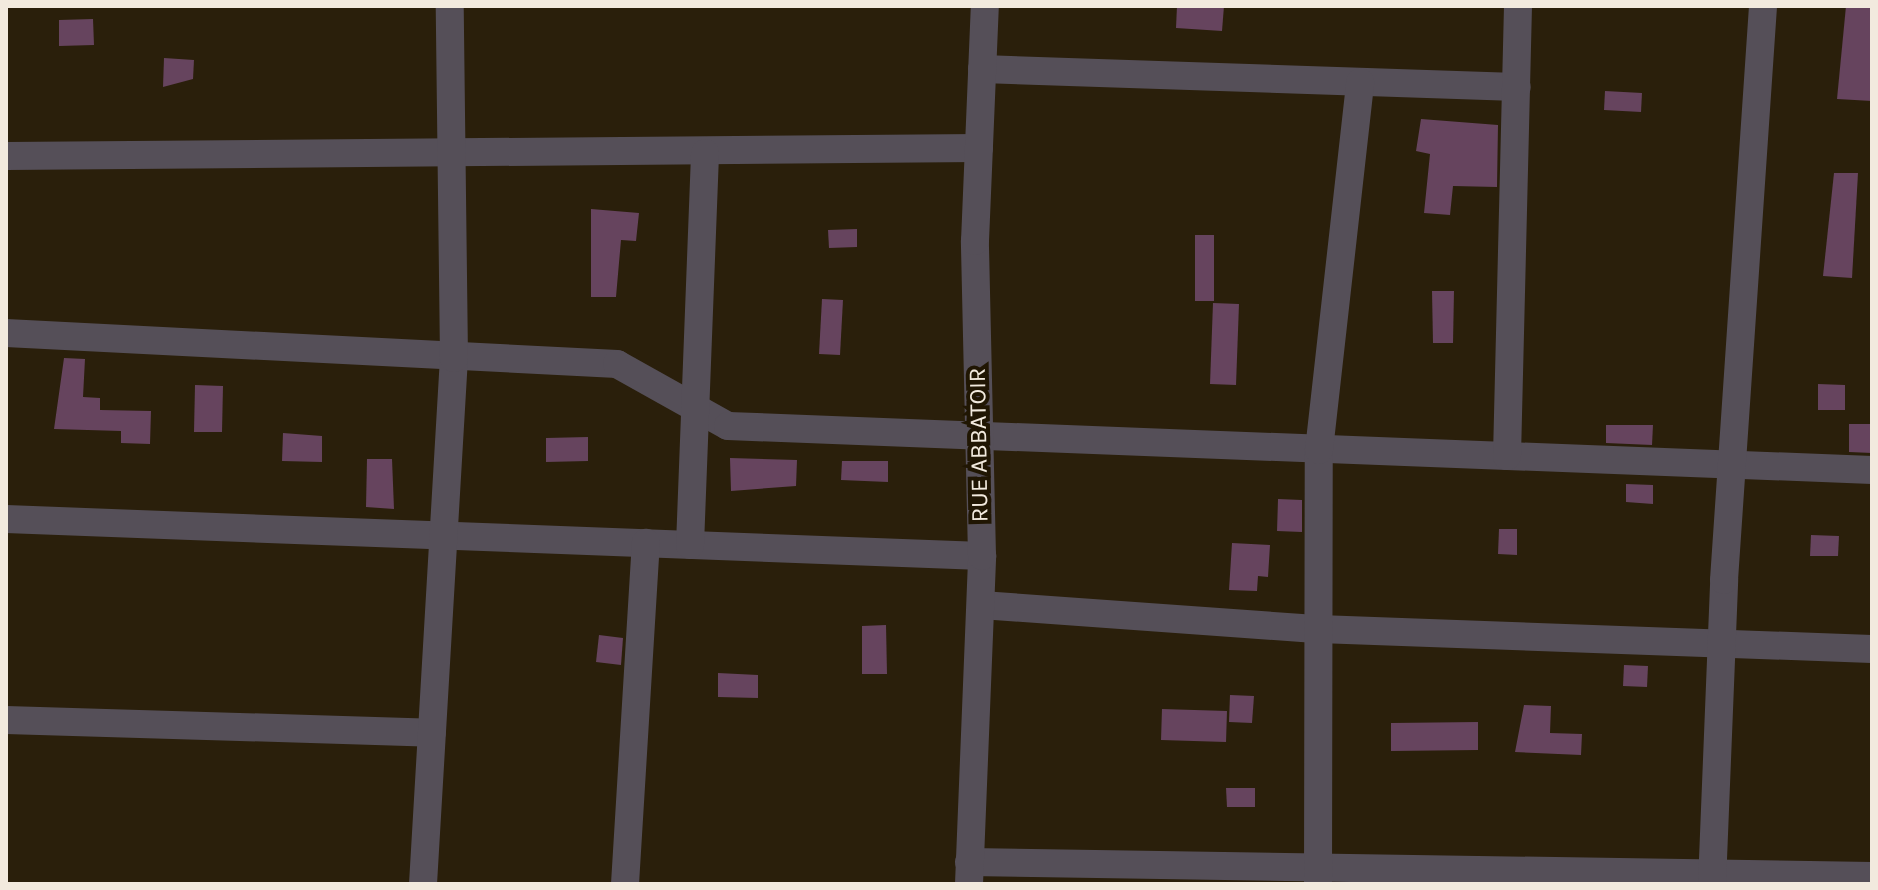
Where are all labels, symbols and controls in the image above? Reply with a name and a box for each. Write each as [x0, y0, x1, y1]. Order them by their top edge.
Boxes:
street label: RUE ABBATOIR [963, 367, 995, 523]

